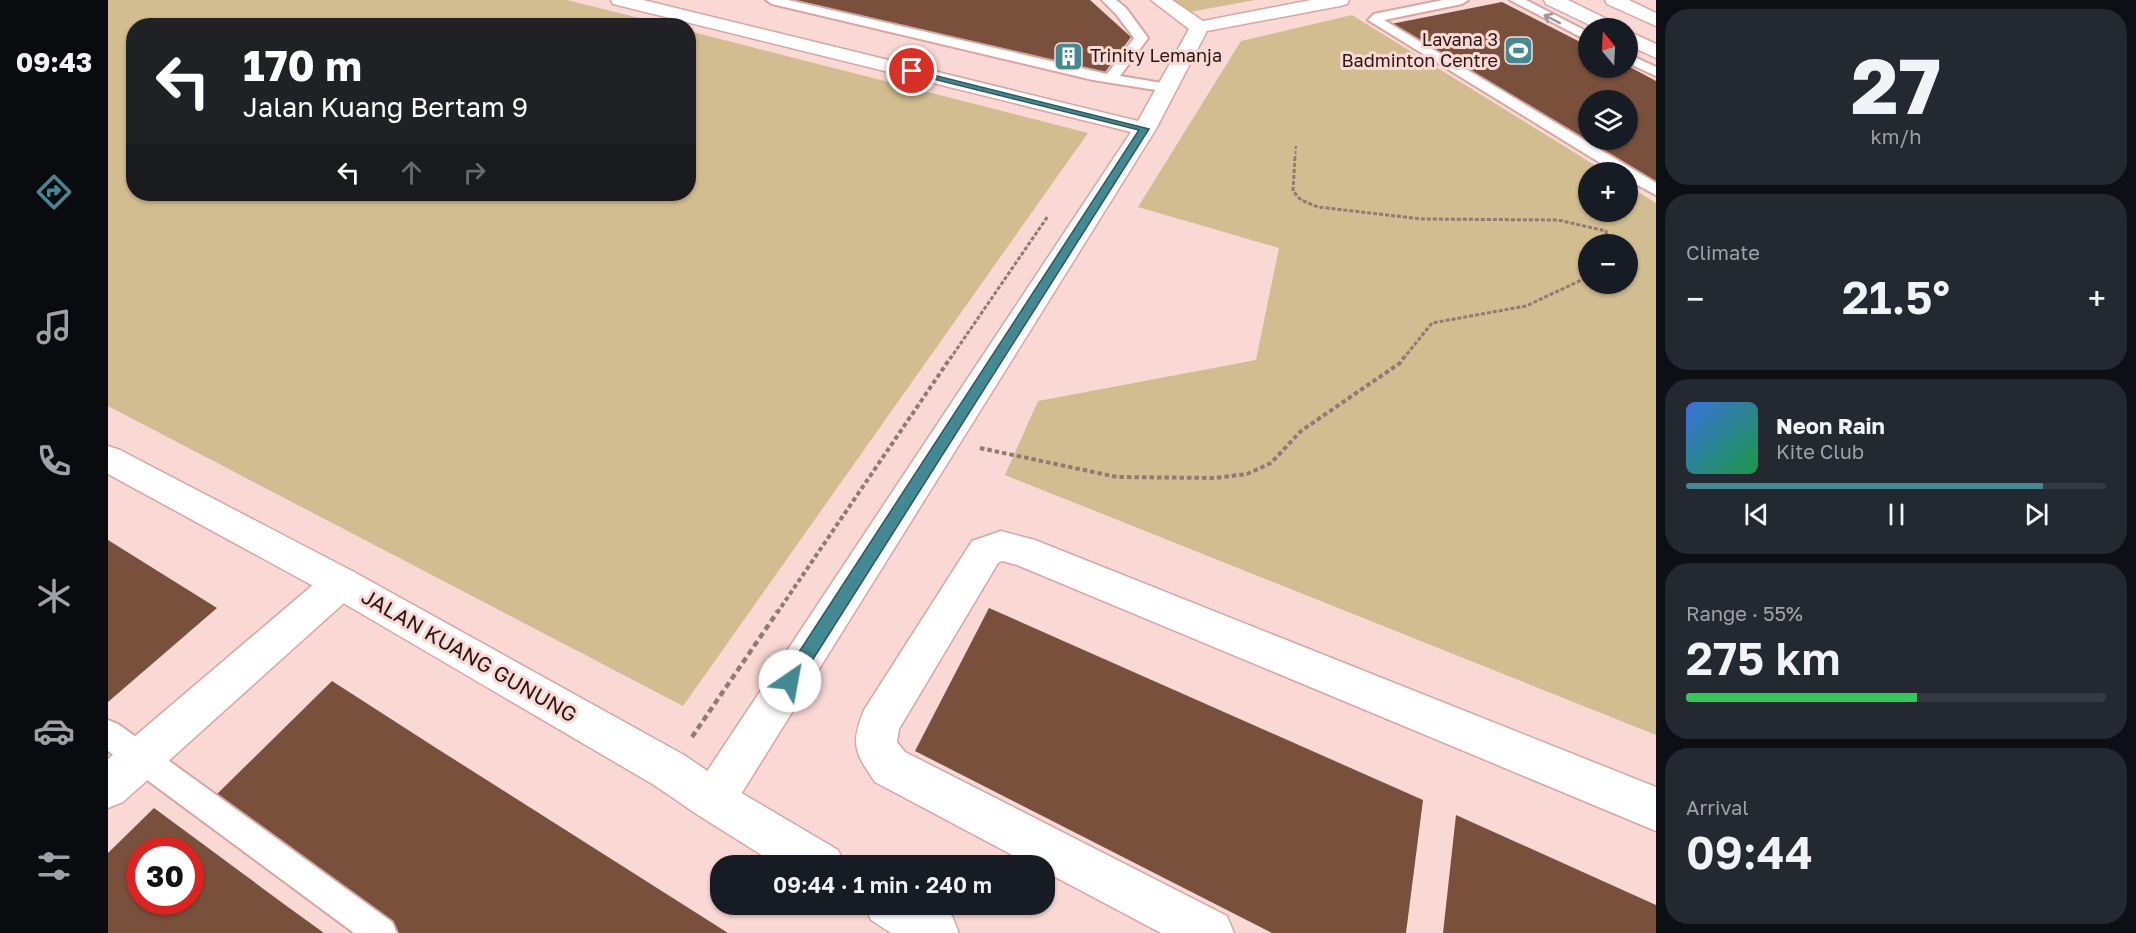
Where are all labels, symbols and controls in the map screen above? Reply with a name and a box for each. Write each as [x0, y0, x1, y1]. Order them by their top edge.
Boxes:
one-way arrow [1544, 13, 1562, 24]
north arrow [1578, 18, 1638, 78]
map controls [1578, 18, 1638, 294]
place label: Lavana 3 Badminton Centre [1341, 28, 1498, 71]
sports icon: Lavana 3 Badminton Centre [1503, 34, 1535, 66]
text: 27 [1851, 38, 1941, 131]
text: 170 m [243, 40, 362, 90]
building icon: Trinity Lemanja [1053, 40, 1085, 72]
icon: left [144, 42, 222, 120]
place label: Trinity Lemanja [1090, 44, 1222, 66]
pin [886, 45, 937, 96]
text: 09:43 [16, 46, 92, 78]
icon: arrive [895, 54, 928, 87]
button: layers [1578, 90, 1638, 150]
text: Jalan Kuang Bertam 9 [243, 91, 528, 123]
text: km/h [1871, 124, 1921, 148]
icon: left [332, 156, 365, 189]
icon: ahead [395, 156, 428, 189]
icon: right [458, 156, 491, 189]
button: + [1578, 162, 1638, 222]
icon: directions [33, 171, 75, 213]
button: − [1578, 234, 1638, 294]
text: Climate [1686, 240, 1760, 264]
text: 21.5° [1842, 270, 1950, 324]
text: − [1686, 279, 1704, 318]
text: + [2088, 279, 2106, 318]
icon: music [33, 306, 75, 348]
text: Neon Rain [1776, 412, 1885, 439]
text: Kite Club [1776, 439, 1864, 463]
icon: phone [33, 440, 75, 482]
icon: previous [1740, 498, 1773, 531]
icon: pause [1880, 498, 1913, 531]
icon: next [2020, 498, 2053, 531]
icon: climate [33, 575, 75, 617]
street label: JALAN KUANG GUNUNG [357, 583, 582, 728]
text: Range · 55% [1686, 601, 1803, 625]
text: 275 km [1686, 631, 1841, 685]
position arrow [758, 649, 822, 713]
icon: car [33, 710, 75, 752]
text: Arrival [1686, 795, 1749, 819]
text: 09:44 [1686, 825, 1813, 879]
speed limit sign: 30 [126, 837, 204, 915]
icon: filters [33, 845, 75, 887]
text: 09:44 · 1 min · 240 m [773, 871, 992, 898]

